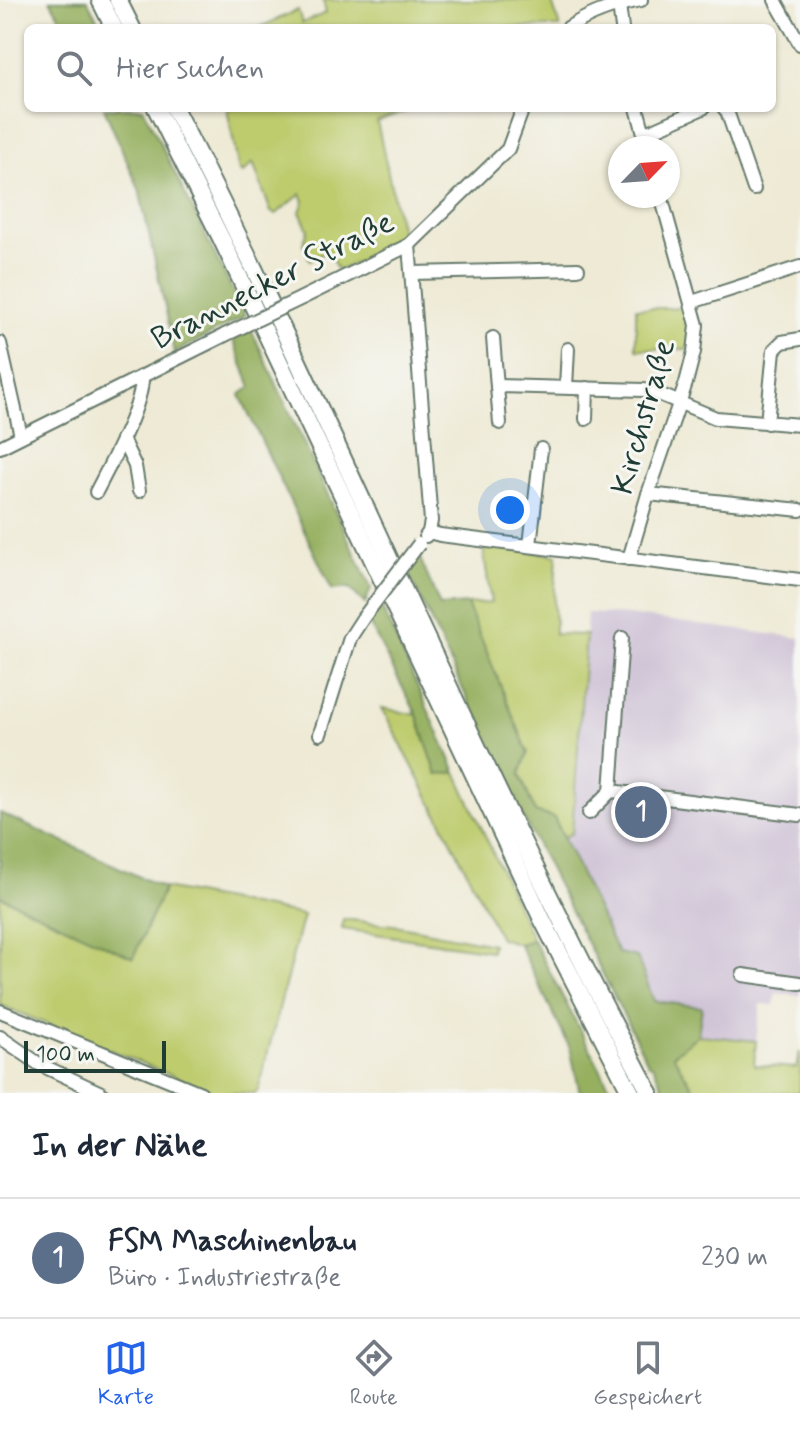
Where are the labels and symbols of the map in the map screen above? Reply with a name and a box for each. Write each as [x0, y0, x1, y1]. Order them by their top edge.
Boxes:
north arrow [608, 136, 680, 208]
street label: Brannecker Straße [144, 202, 402, 360]
street label: Kirchstraße [602, 334, 686, 500]
your location [490, 490, 530, 530]
pin: 1 [615, 782, 667, 842]
scale bar [24, 1037, 166, 1073]

